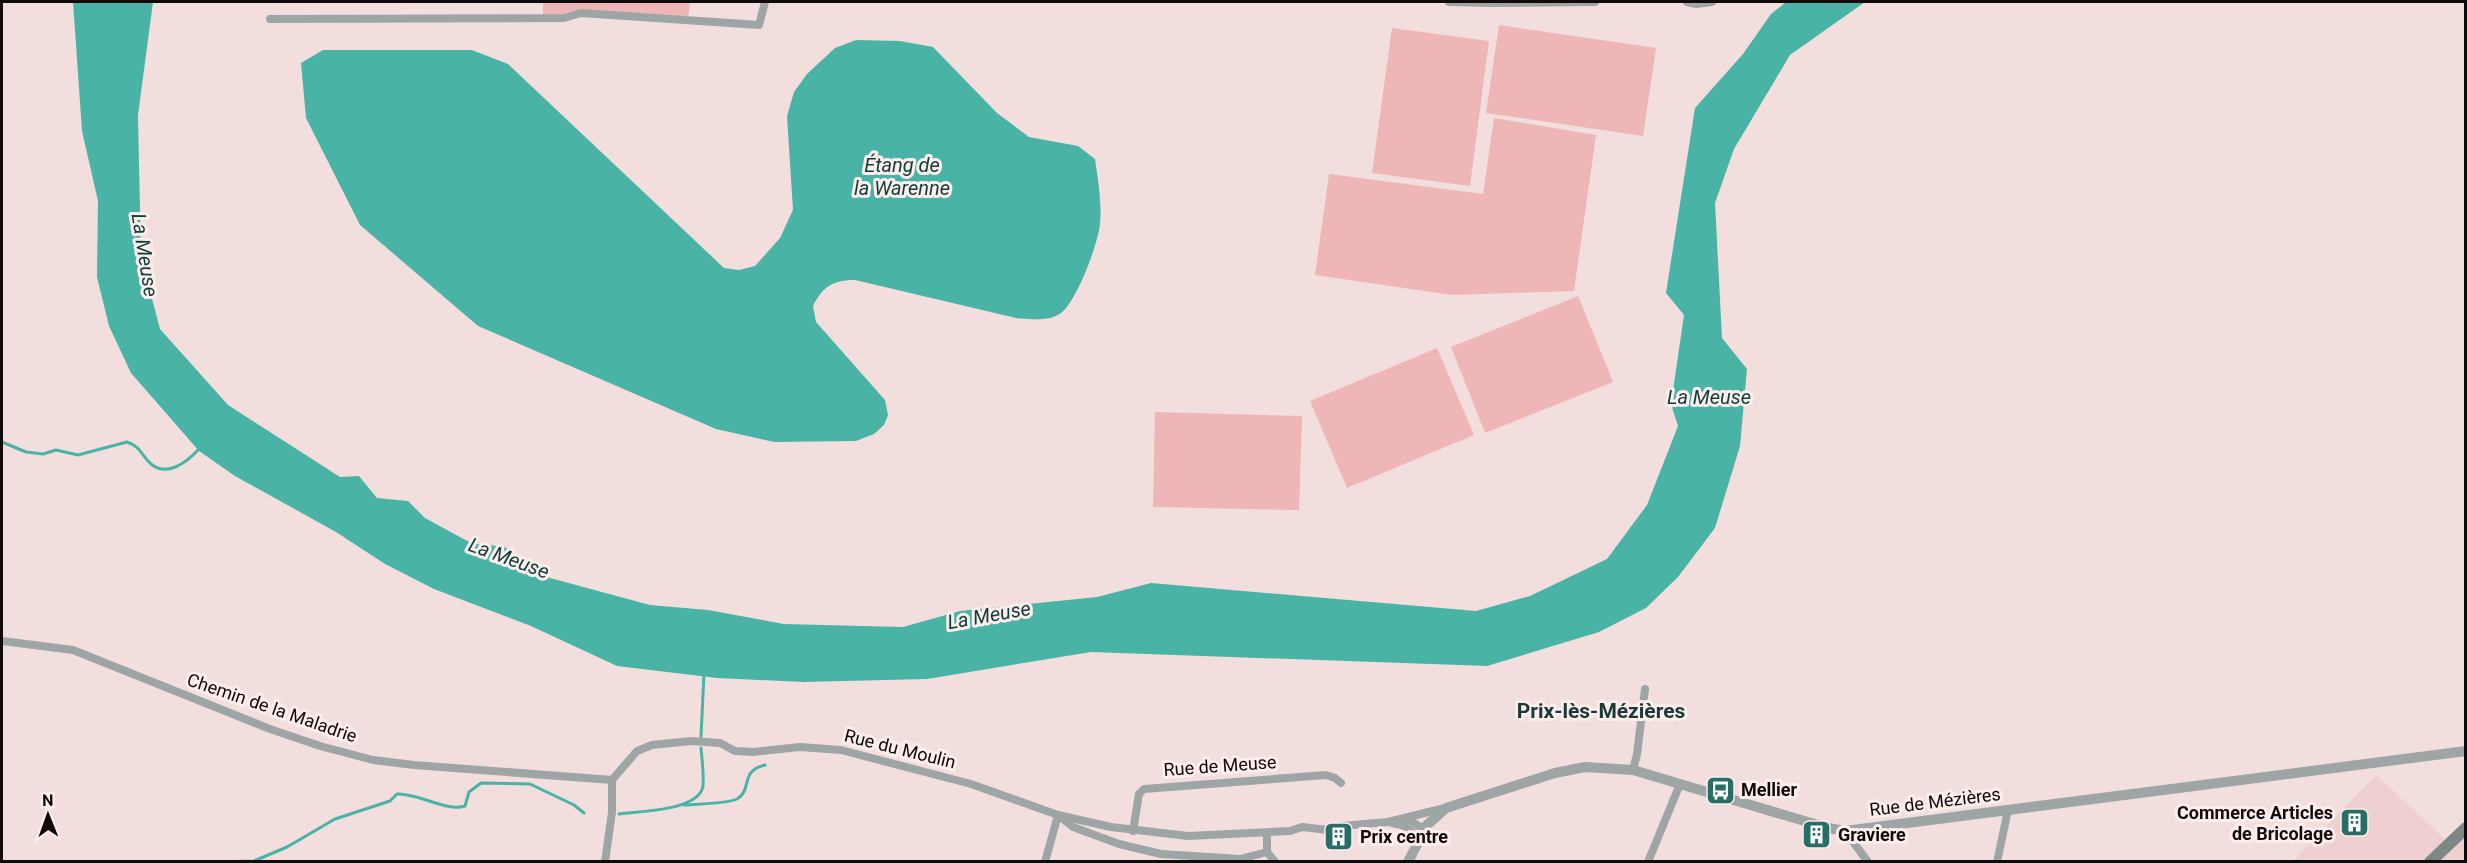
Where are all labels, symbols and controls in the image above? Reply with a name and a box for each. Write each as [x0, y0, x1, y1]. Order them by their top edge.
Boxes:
water label: Étang de la Warenne [854, 153, 950, 200]
water label: La Meuse [127, 212, 163, 298]
water label: La Meuse [1667, 385, 1751, 409]
water label: La Meuse [465, 532, 553, 584]
water label: La Meuse [945, 596, 1033, 634]
street label: Chemin de la Maladrie [184, 669, 360, 746]
district label: Prix-lès-Mézières [1517, 699, 1686, 723]
street label: Rue du Moulin [842, 725, 958, 773]
street label: Rue de Meuse [1163, 751, 1277, 780]
bus stop icon: Mellier [1704, 774, 1736, 806]
place label: Mellier [1741, 779, 1797, 800]
street label: Rue de Mézières [1868, 783, 2002, 820]
north arrow [18, 785, 78, 845]
text: N [42, 791, 54, 810]
place label: Commerce Articles de Bricolage [2177, 802, 2333, 844]
building icon: Commerce Articles de Bricolage [2338, 807, 2370, 839]
building icon: Graviere [1801, 819, 1833, 851]
building icon: Prix centre [1323, 821, 1355, 853]
place label: Graviere [1838, 824, 1906, 845]
place label: Prix centre [1360, 826, 1448, 847]

